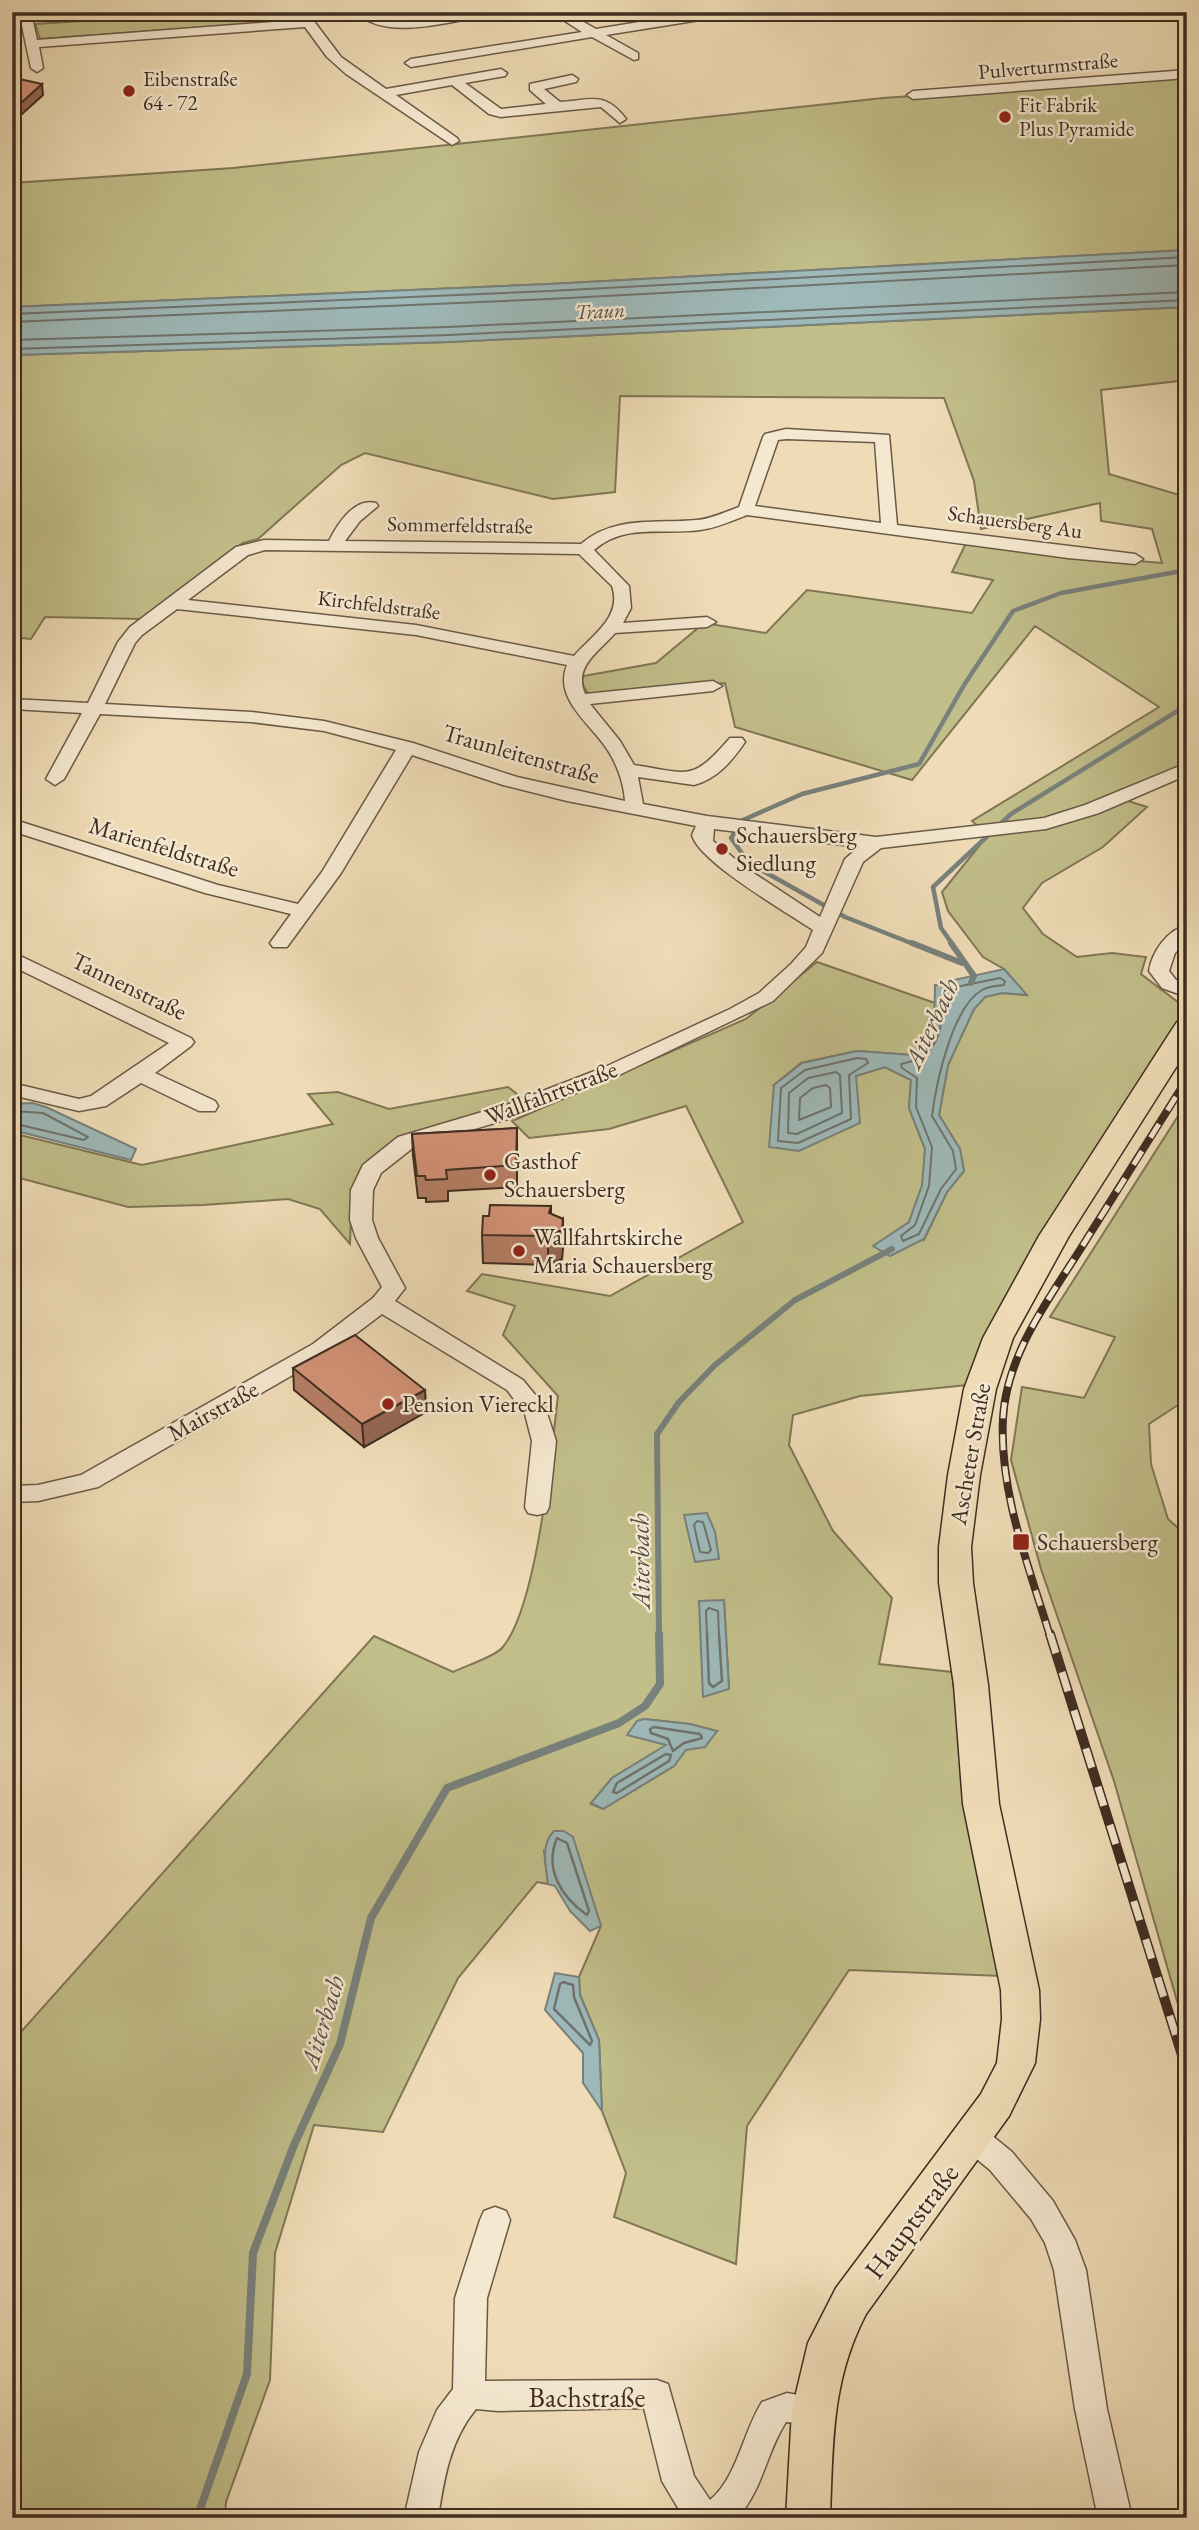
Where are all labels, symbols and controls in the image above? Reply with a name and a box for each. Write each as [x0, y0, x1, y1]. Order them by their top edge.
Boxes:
street label: Pulverturmstraße [977, 46, 1119, 85]
place label: Eibenstraße 64 - 72 [143, 65, 238, 116]
marker: Eibenstraße 64 - 72 [121, 83, 137, 99]
place label: Fit Fabrik Plus Pyramide [1019, 91, 1134, 142]
marker: Fit Fabrik Plus Pyramide [997, 109, 1013, 125]
water label: Traun [574, 296, 626, 325]
street label: Schauersberg Au [946, 499, 1084, 544]
street label: Sommerfeldstraße [387, 510, 533, 539]
street label: Kirchfeldstraße [316, 584, 442, 625]
street label: Traunleitenstraße [439, 716, 603, 791]
street label: Marienfeldstraße [85, 809, 243, 884]
place label: Schauersberg Siedlung [736, 819, 857, 878]
marker: Schauersberg Siedlung [714, 841, 730, 857]
street label: Tannenstraße [66, 944, 192, 1027]
water label: Aiterbach [895, 972, 967, 1075]
street label: Wallfahrtstraße [480, 1053, 622, 1132]
place label: Gasthof Schauersberg [504, 1145, 625, 1204]
marker: Gasthof Schauersberg [482, 1167, 498, 1183]
place label: Wallfahrtskirche Maria Schauersberg [533, 1221, 713, 1280]
marker: Wallfahrtskirche Maria Schauersberg [511, 1243, 527, 1259]
street label: Mairstraße [162, 1373, 264, 1448]
street label: Ascheter Straße [942, 1381, 997, 1528]
place label: Pension Viereckl [402, 1388, 554, 1419]
marker: Pension Viereckl [380, 1396, 396, 1412]
water label: Aiterbach [622, 1512, 658, 1611]
place label: Schauersberg [1037, 1526, 1158, 1557]
marker: Schauersberg [1011, 1532, 1031, 1552]
water label: Aiterbach [291, 1971, 352, 2075]
street label: Hauptstraße [856, 2156, 966, 2286]
street label: Bachstraße [529, 2379, 645, 2415]

